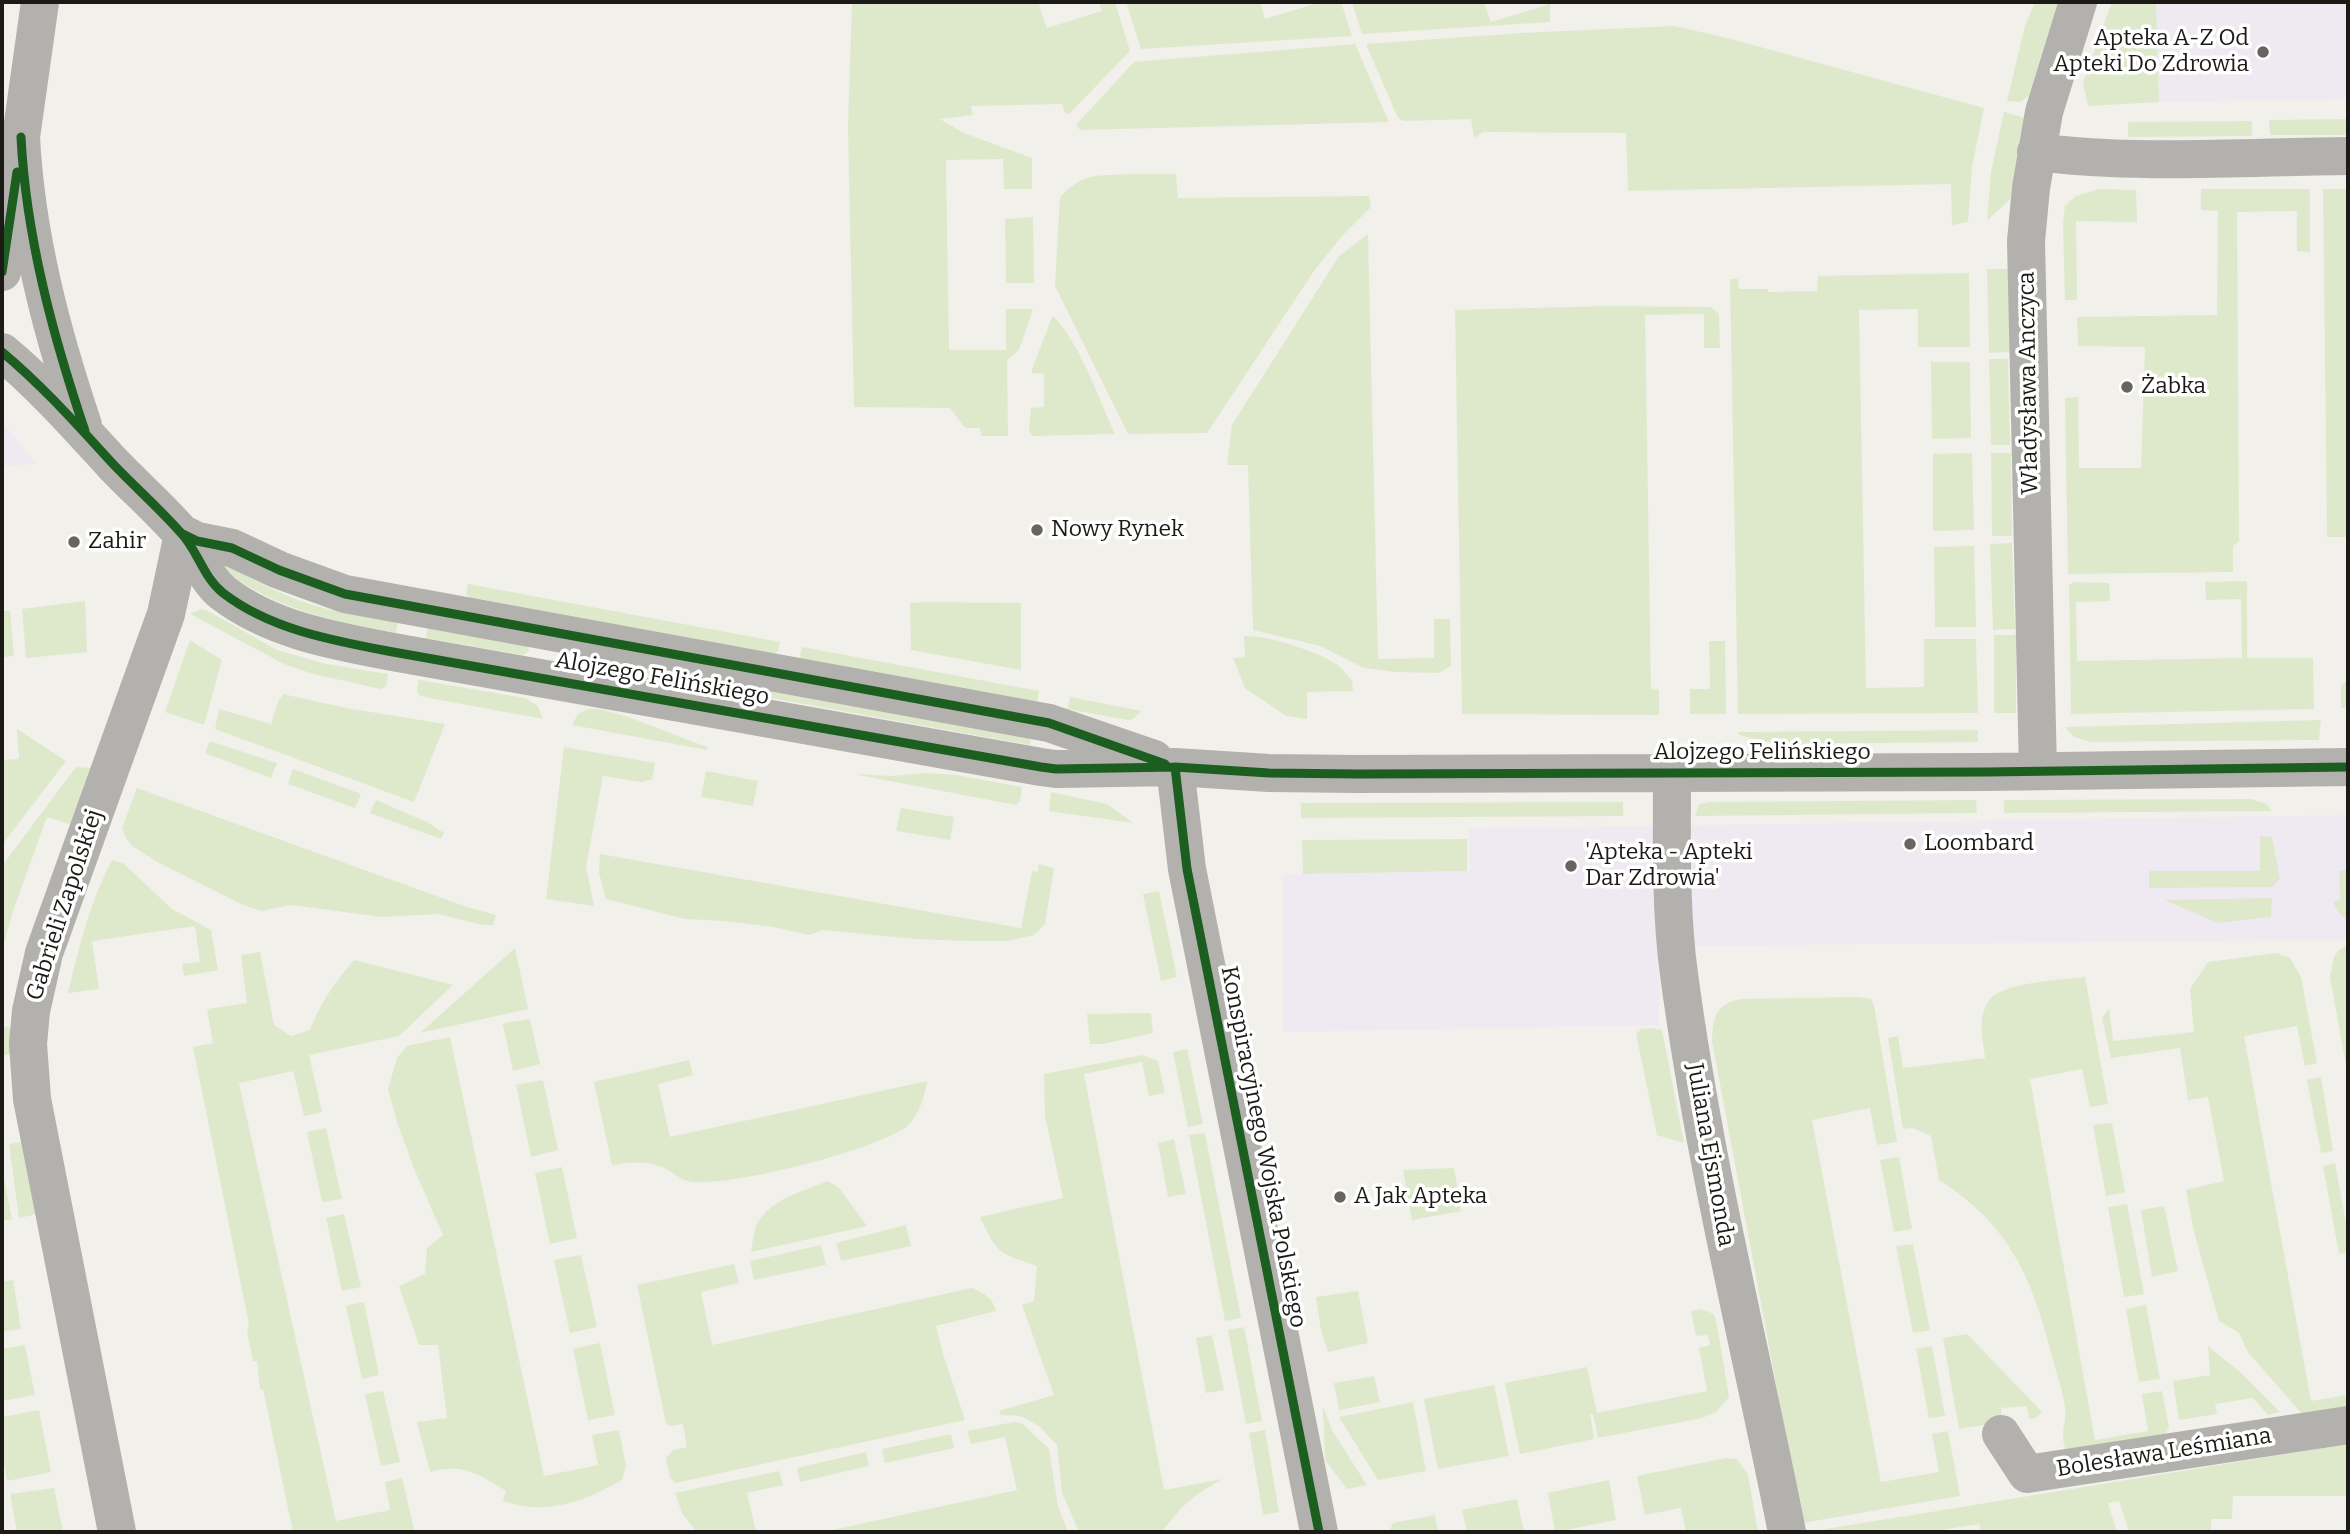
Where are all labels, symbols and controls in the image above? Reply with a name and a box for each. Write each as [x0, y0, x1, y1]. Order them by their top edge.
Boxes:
place label: Apteka A-Z Od Apteki Do Zdrowia [2053, 25, 2249, 79]
marker: Apteka A-Z Od Apteki Do Zdrowia [2255, 44, 2271, 60]
street label: Władysława Anczyca [2013, 271, 2045, 495]
place label: Żabka [2141, 373, 2206, 401]
marker: Żabka [2119, 379, 2135, 395]
place label: Nowy Rynek [1051, 516, 1184, 544]
marker: Nowy Rynek [1029, 522, 1045, 538]
place label: Zahir [88, 528, 146, 556]
marker: Zahir [66, 534, 82, 550]
street label: Alojzego Felińskiego [553, 647, 771, 711]
street label: Alojzego Felińskiego [1653, 739, 1871, 767]
street label: Gabrieli Zapolskiej [21, 806, 109, 1004]
place label: Loombard [1924, 830, 2034, 858]
marker: Loombard [1902, 836, 1918, 852]
place label: 'Apteka - Apteki Dar Zdrowia' [1585, 839, 1753, 893]
marker: 'Apteka - Apteki Dar Zdrowia' [1563, 858, 1579, 874]
street label: Konspiracyjnego Wojska Polskiego [1214, 964, 1312, 1330]
street label: Juliana Ejsmonda [1680, 1061, 1740, 1249]
place label: A Jak Apteka [1354, 1183, 1487, 1211]
marker: A Jak Apteka [1332, 1189, 1348, 1205]
street label: Bolesława Leśmiana [2055, 1422, 2273, 1484]

